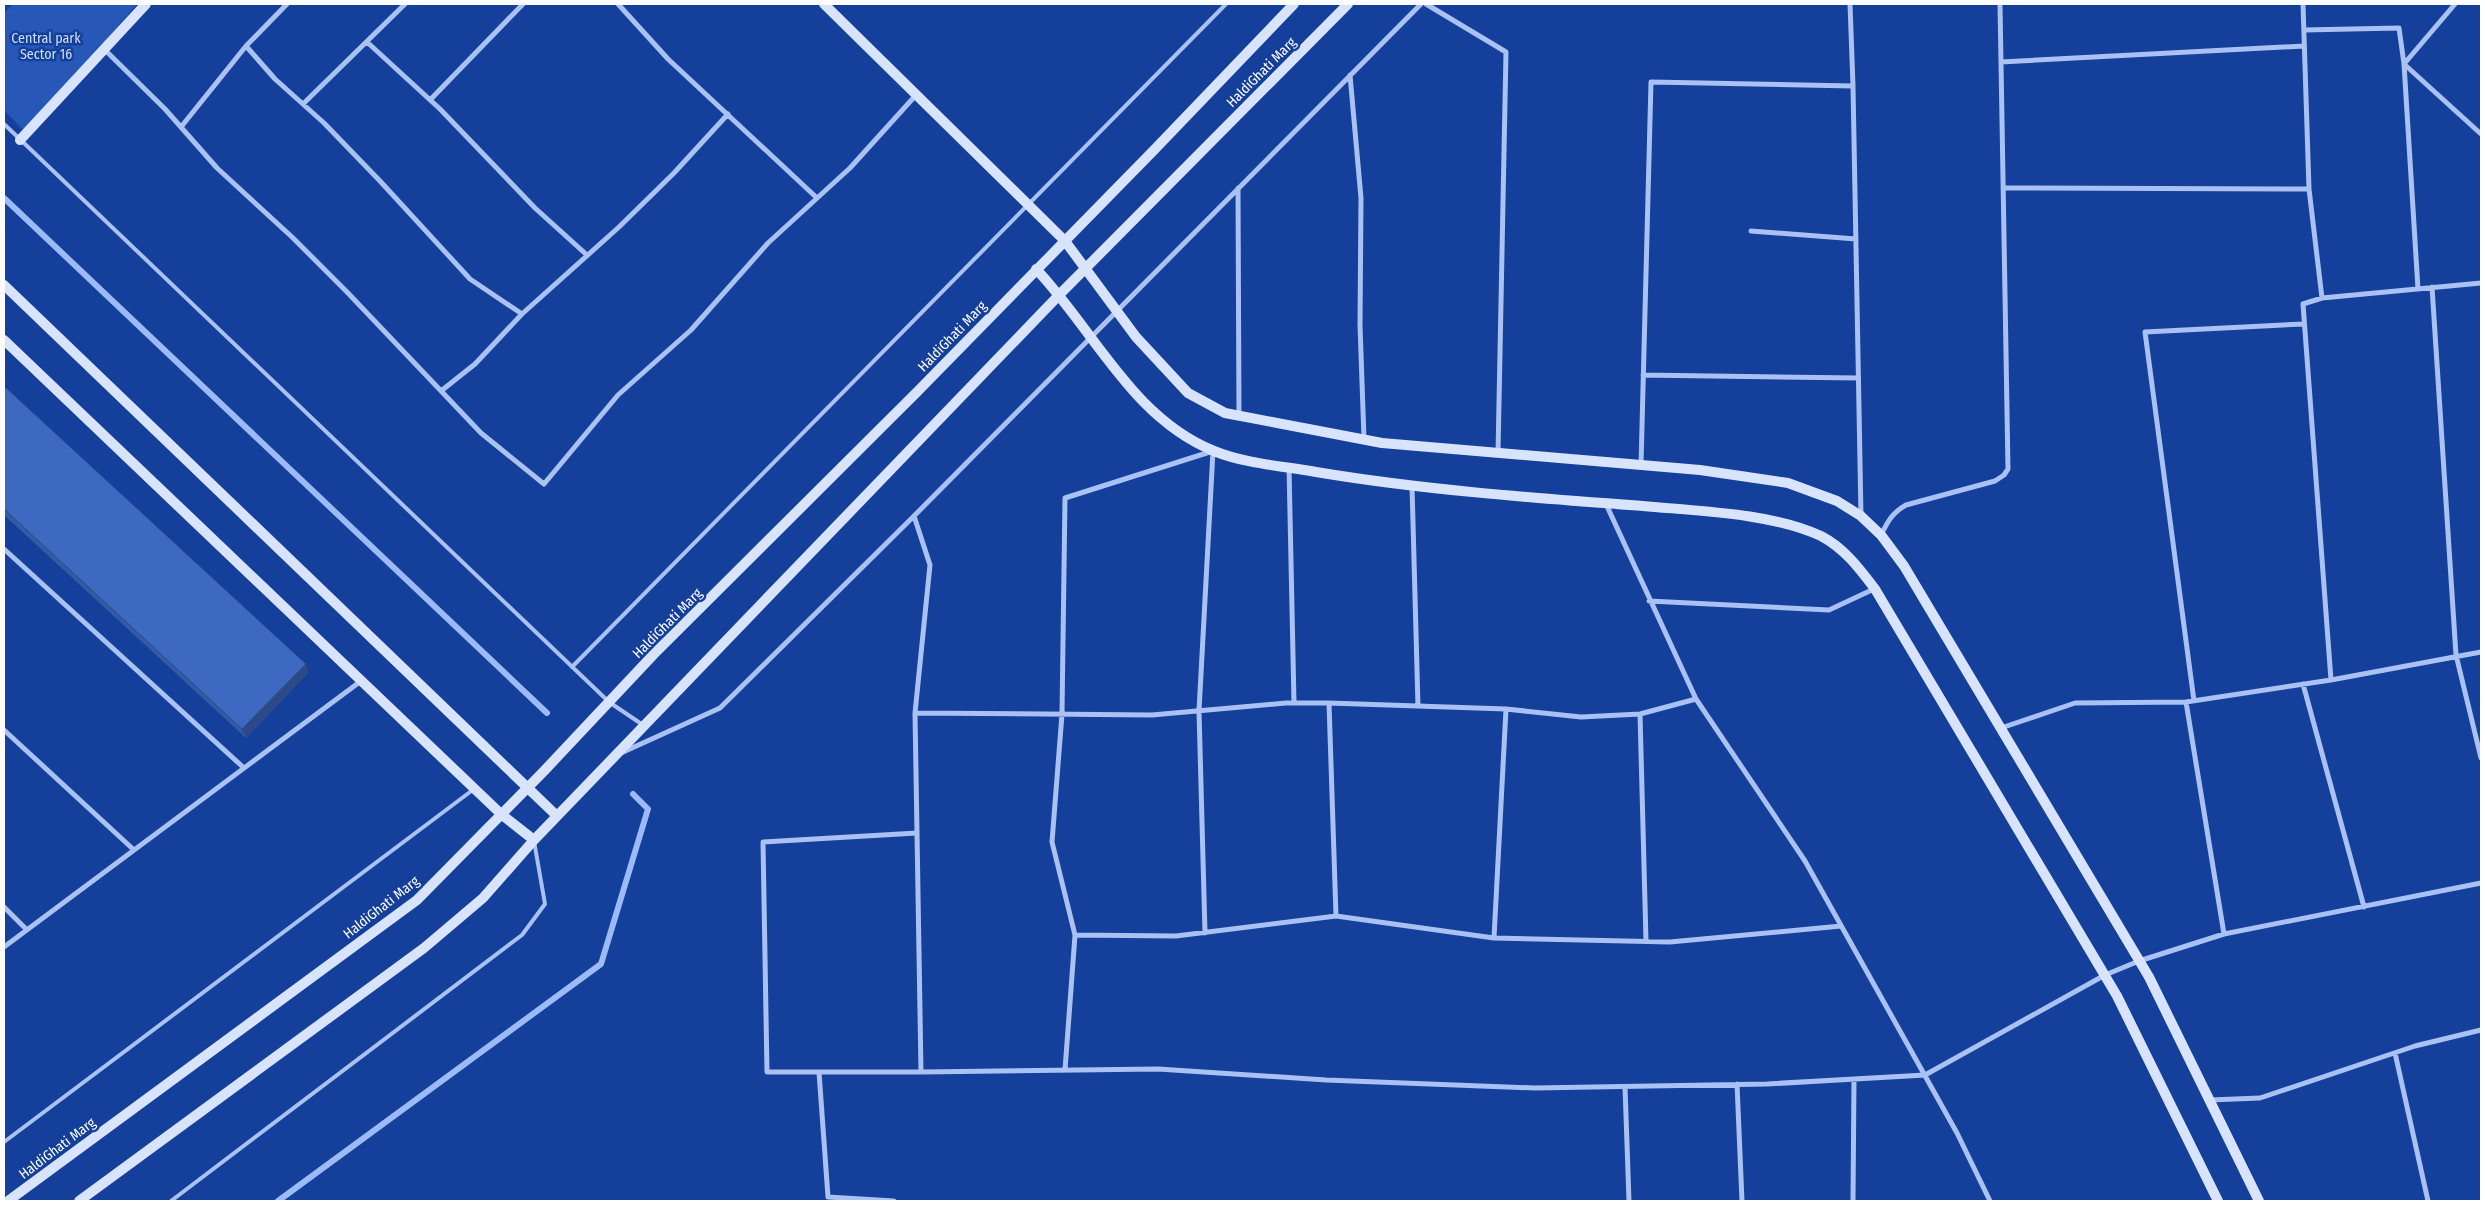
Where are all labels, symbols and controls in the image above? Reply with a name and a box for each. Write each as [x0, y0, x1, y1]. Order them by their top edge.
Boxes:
park label: Central park Sector 16 [11, 30, 81, 63]
street label: HaldiGhati Marg [1223, 34, 1300, 111]
street label: HaldiGhati Marg [914, 297, 991, 375]
street label: HaldiGhati Marg [629, 585, 706, 662]
street label: HaldiGhati Marg [340, 872, 423, 942]
street label: HaldiGhati Marg [16, 1114, 99, 1183]

